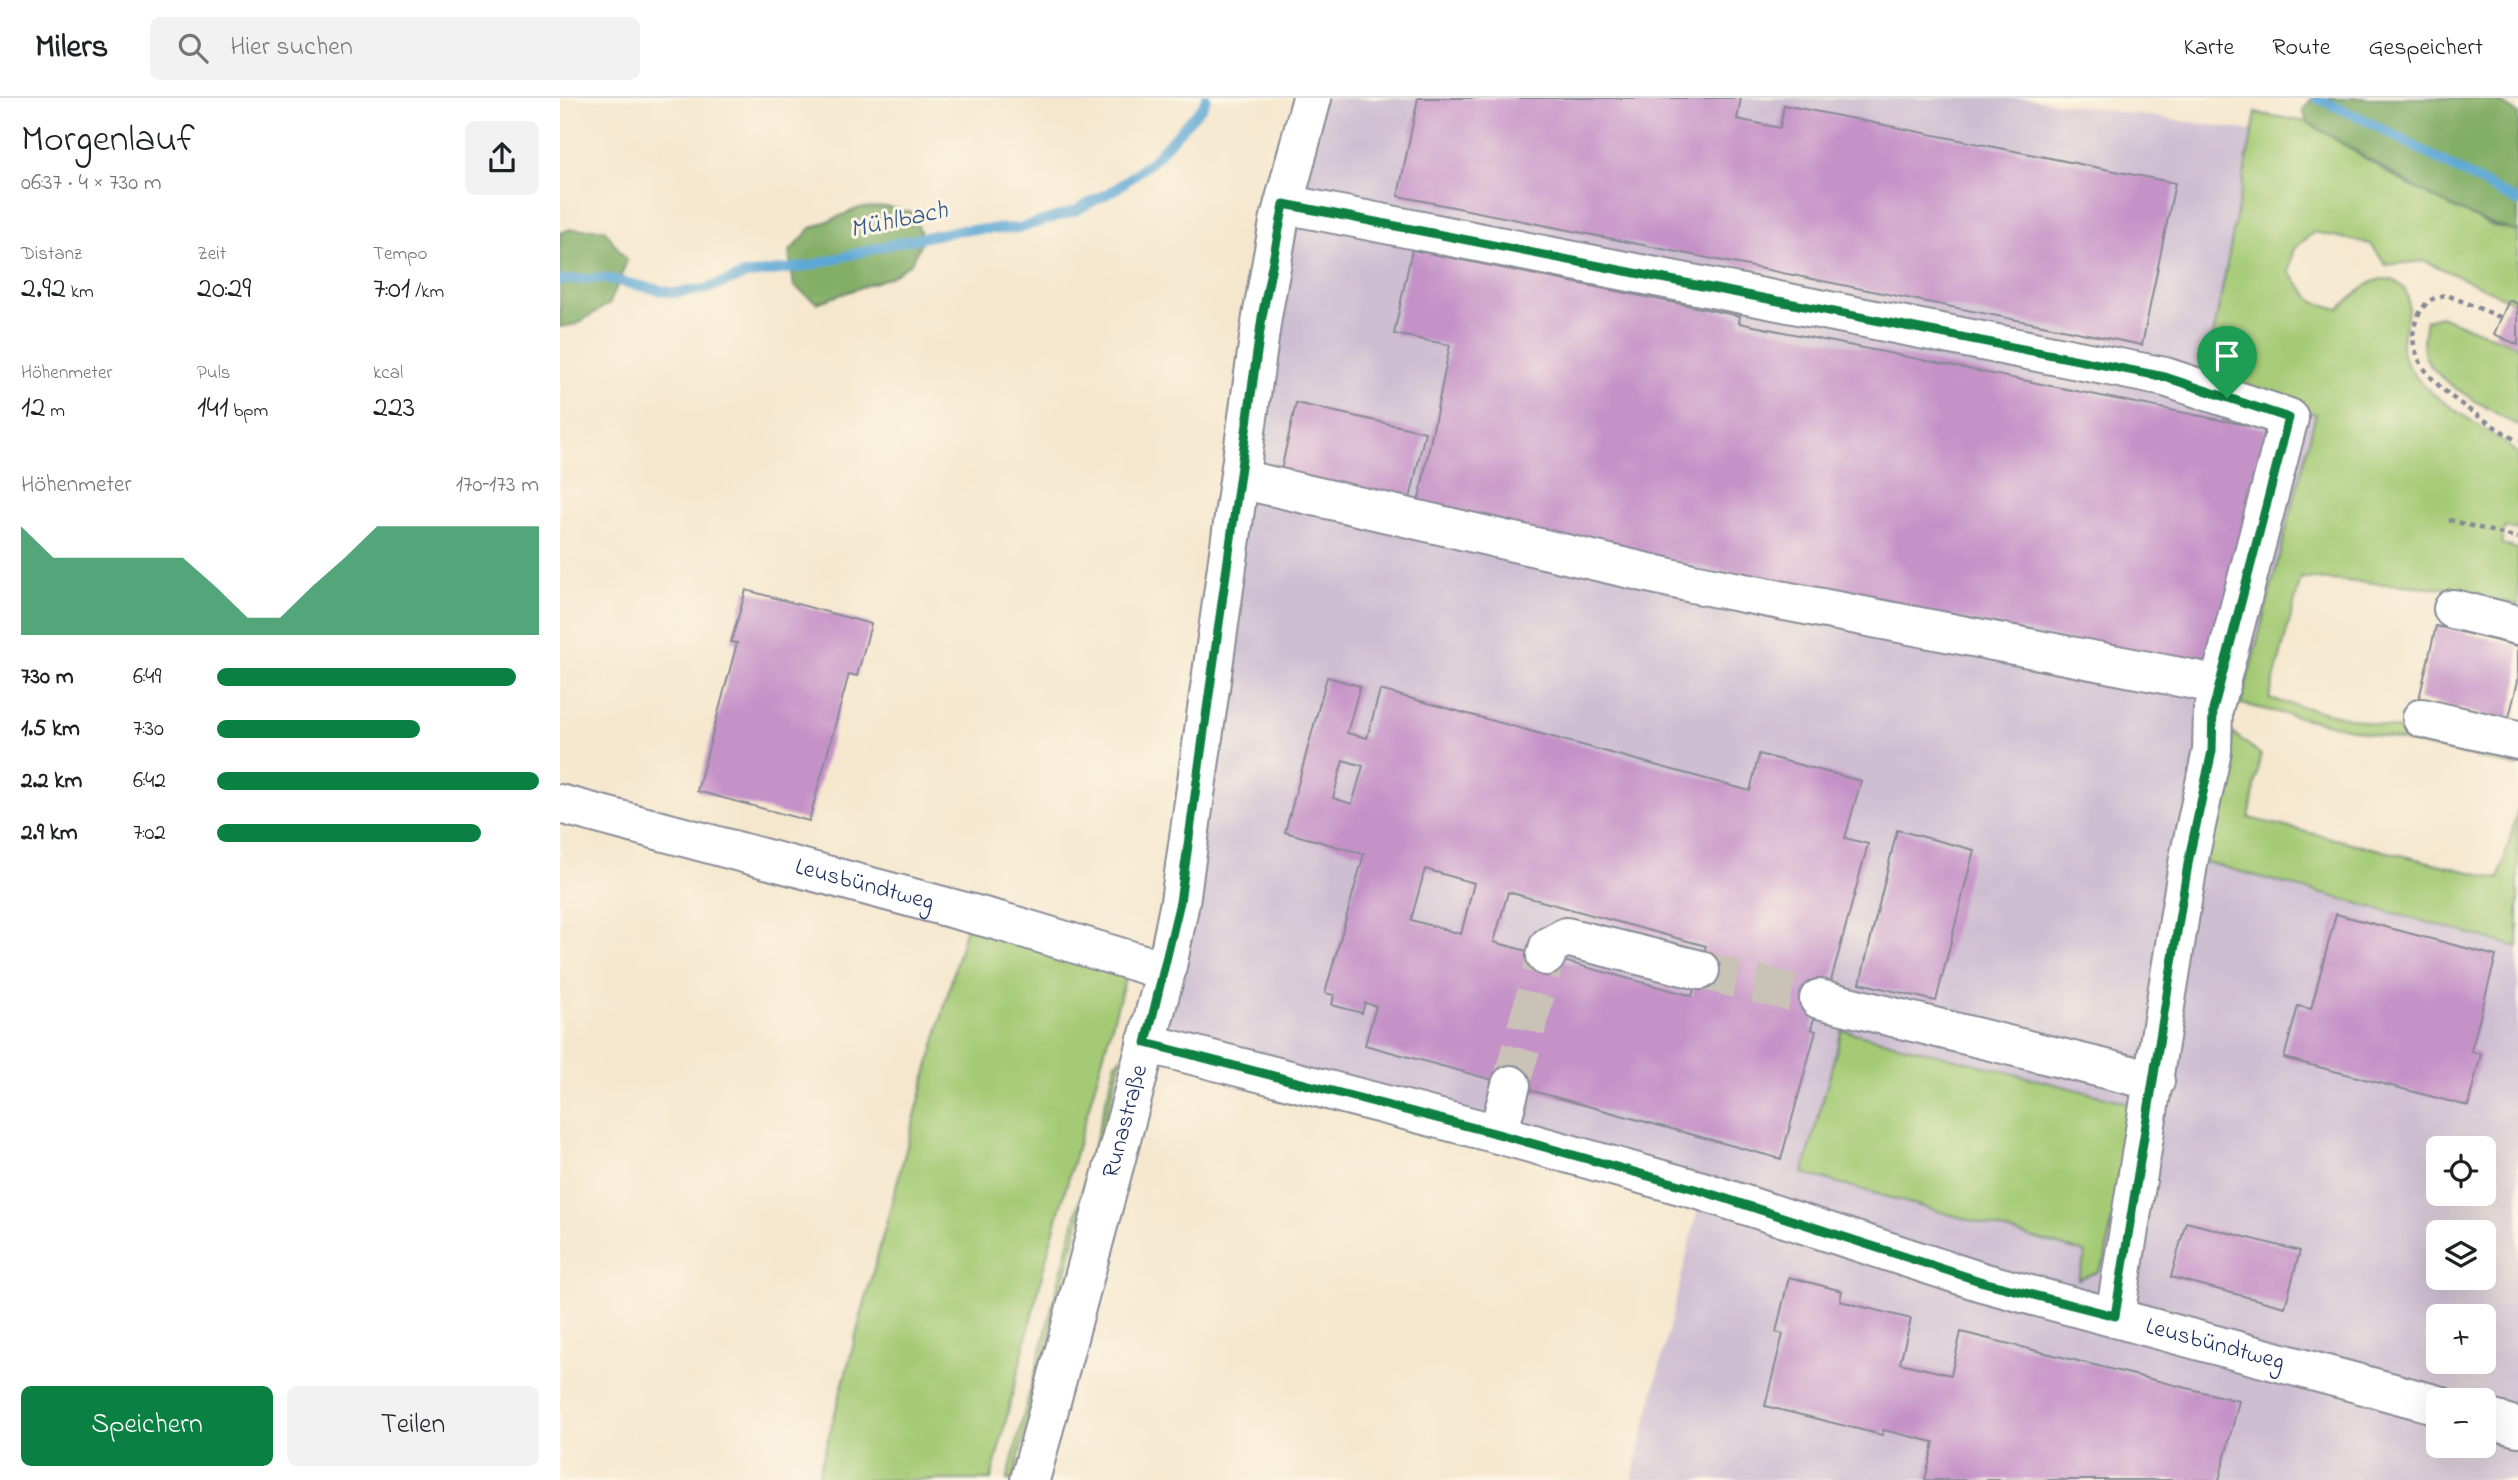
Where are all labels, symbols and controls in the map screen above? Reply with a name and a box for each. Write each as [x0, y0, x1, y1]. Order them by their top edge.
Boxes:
search box [150, 17, 640, 80]
text: Milers [35, 24, 108, 72]
icon: search [174, 29, 212, 67]
text: Hier suchen [230, 29, 353, 67]
text: Karte [2183, 31, 2234, 66]
text: Route [2272, 31, 2331, 66]
text: Gespeichert [2369, 31, 2483, 66]
text: Morgenlauf [21, 113, 195, 169]
button: share [465, 121, 539, 195]
text: 06:37 · 4 × 730 m [21, 167, 162, 200]
water label: Mühlbach [847, 192, 952, 250]
text: Distanz [21, 241, 82, 268]
text: Zeit [197, 241, 226, 268]
text: Tempo [373, 241, 427, 268]
text: 2.92 [21, 268, 66, 312]
text: 20:29 [197, 268, 251, 312]
text: 7:01 [373, 268, 410, 312]
text: km [66, 279, 94, 306]
text: /km [410, 279, 444, 306]
pin [2197, 326, 2257, 398]
icon: arrive [2208, 337, 2246, 375]
text: Höhenmeter [21, 360, 112, 387]
text: Puls [197, 360, 231, 387]
text: kcal [373, 360, 403, 387]
text: 12 [21, 387, 45, 431]
text: 141 [197, 387, 228, 431]
text: 223 [373, 387, 415, 431]
text: m [45, 398, 65, 425]
text: bpm [228, 398, 268, 425]
text: Höhenmeter [21, 469, 132, 502]
text: 170–173 m [456, 469, 539, 502]
text: 730 m [21, 661, 74, 694]
text: 6:49 [133, 661, 161, 694]
text: 1.5 km [21, 713, 80, 746]
text: 7:30 [133, 713, 164, 746]
text: 2.2 km [21, 765, 82, 798]
text: 6:42 [133, 765, 166, 798]
text: 2.9 km [21, 817, 78, 850]
text: 7:02 [133, 817, 166, 850]
street label: Leusbündtweg [791, 850, 938, 920]
street label: Runastraße [1094, 1061, 1158, 1182]
map controls [2426, 1136, 2496, 1458]
button: locate [2426, 1136, 2496, 1206]
button: layers [2426, 1220, 2496, 1290]
button: + [2426, 1304, 2496, 1374]
street label: Leusbündtweg [2141, 1309, 2288, 1380]
button: Speichern [21, 1386, 273, 1466]
button: Teilen [287, 1386, 539, 1466]
button: − [2426, 1388, 2496, 1458]

